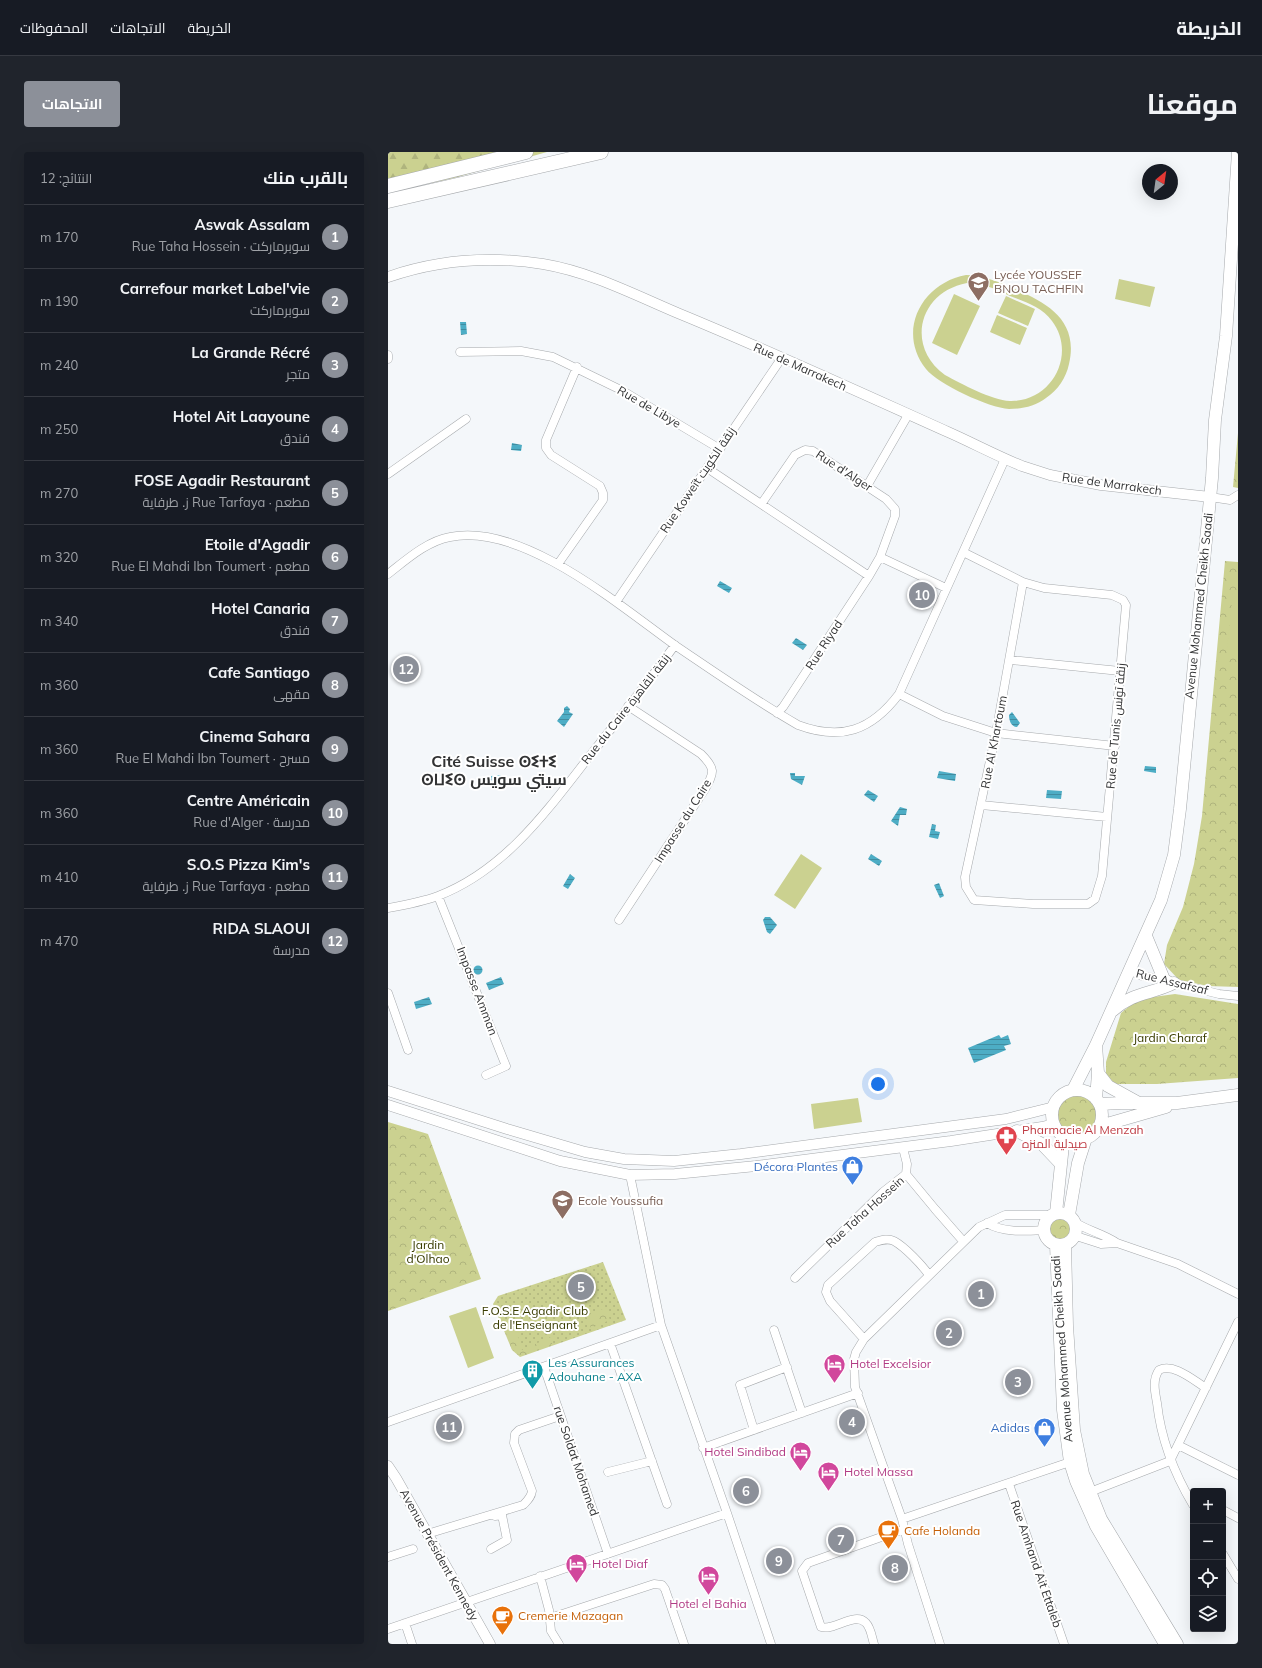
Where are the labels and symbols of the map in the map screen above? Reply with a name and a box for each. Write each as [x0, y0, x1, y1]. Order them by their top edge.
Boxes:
north arrow [1142, 164, 1178, 200]
place label: Lycée YOUSSEF BNOU TACHFIN [994, 267, 1084, 296]
school or university icon: Lycée YOUSSEF BNOU TACHFIN [966, 269, 992, 302]
street label: Rue de Marrakech [751, 339, 849, 394]
street label: Rue de Libye [615, 382, 684, 431]
street label: Rue Koweït زنقة الكويت [657, 424, 739, 536]
street label: Rue d'Alger [813, 447, 876, 495]
street label: Rue de Marrakech [1061, 469, 1163, 498]
street label: Avenue Mohammed Cheikh Saadi [1181, 512, 1216, 700]
pin: 10 [909, 580, 935, 610]
street label: Rue Riyad [802, 617, 845, 673]
street label: Rue du Caire زنقة القاهرة [578, 650, 673, 767]
pin: 12 [393, 654, 419, 684]
street label: Rue de Tunis زنقة تونس [1103, 662, 1128, 790]
street label: Rue Al Khartoum [977, 694, 1010, 790]
district label: Cité Suisse ⵙⵉⵜⵉ ⵙⵡⵉⵙ سيتي سويس [421, 751, 567, 792]
street label: Impasse du Caire [651, 776, 714, 865]
street label: Impasse Amman [454, 944, 501, 1037]
street label: Rue Assafsaf [1134, 965, 1211, 998]
park label: Jardin Charaf [1133, 1030, 1208, 1045]
your location [868, 1074, 888, 1094]
place label: Pharmacie Al Menzah صيدلية المنزه [1022, 1122, 1144, 1151]
pharmacy icon: Pharmacie Al Menzah صيدلية المنزه [994, 1124, 1020, 1157]
shop icon: Décora Plantes [840, 1154, 866, 1187]
place label: Décora Plantes [754, 1159, 838, 1174]
street label: Rue Taha Hossein [822, 1173, 907, 1251]
school or university icon: Ecole Youssufia [550, 1188, 576, 1221]
place label: Ecole Youssufia [578, 1193, 663, 1208]
park label: Jardin d'Olhao [406, 1237, 450, 1266]
street label: Avenue Mohammed Cheikh Saadi [1047, 1255, 1076, 1443]
pin: 5 [568, 1272, 594, 1302]
pin: 1 [968, 1279, 994, 1309]
park label: F.O.S.E Agadir Club de l'Enseignant [482, 1303, 588, 1332]
pin: 2 [936, 1318, 962, 1348]
hotel icon: Hotel Excelsior [821, 1351, 847, 1384]
place label: Les Assurances Adouhane - AXA [548, 1355, 642, 1384]
place label: Hotel Excelsior [850, 1356, 932, 1371]
building icon: Les Assurances Adouhane - AXA [519, 1357, 545, 1390]
pin: 3 [1005, 1367, 1031, 1397]
street label: rue Soldat Mohamed [551, 1404, 602, 1518]
pin: 4 [839, 1407, 865, 1437]
pin: 11 [436, 1412, 462, 1442]
shop icon: Adidas [1032, 1415, 1058, 1448]
place label: Adidas [991, 1420, 1030, 1435]
hotel icon: Hotel Sindibad [788, 1439, 814, 1472]
place label: Hotel Sindibad [704, 1444, 786, 1459]
hotel icon: Hotel Massa [815, 1459, 841, 1492]
place label: Hotel Massa [844, 1464, 913, 1479]
pin: 6 [733, 1476, 759, 1506]
street label: Avenue Président Kennedy [397, 1486, 482, 1624]
street label: Rue Amhand Ait Ettaleb [1008, 1498, 1065, 1630]
cafe icon: Cafe Holanda [876, 1518, 902, 1551]
place label: Cafe Holanda [904, 1523, 980, 1538]
pin: 7 [828, 1525, 854, 1555]
pin: 9 [766, 1546, 792, 1576]
hotel icon: Hotel Diaf [563, 1551, 589, 1584]
pin: 8 [882, 1553, 908, 1583]
place label: Hotel Diaf [592, 1556, 649, 1571]
hotel icon: Hotel el Bahia [695, 1564, 721, 1597]
place label: Hotel el Bahia [669, 1596, 747, 1611]
cafe icon: Cremerie Mazagan [490, 1603, 516, 1636]
place label: Cremerie Mazagan [518, 1608, 623, 1623]

